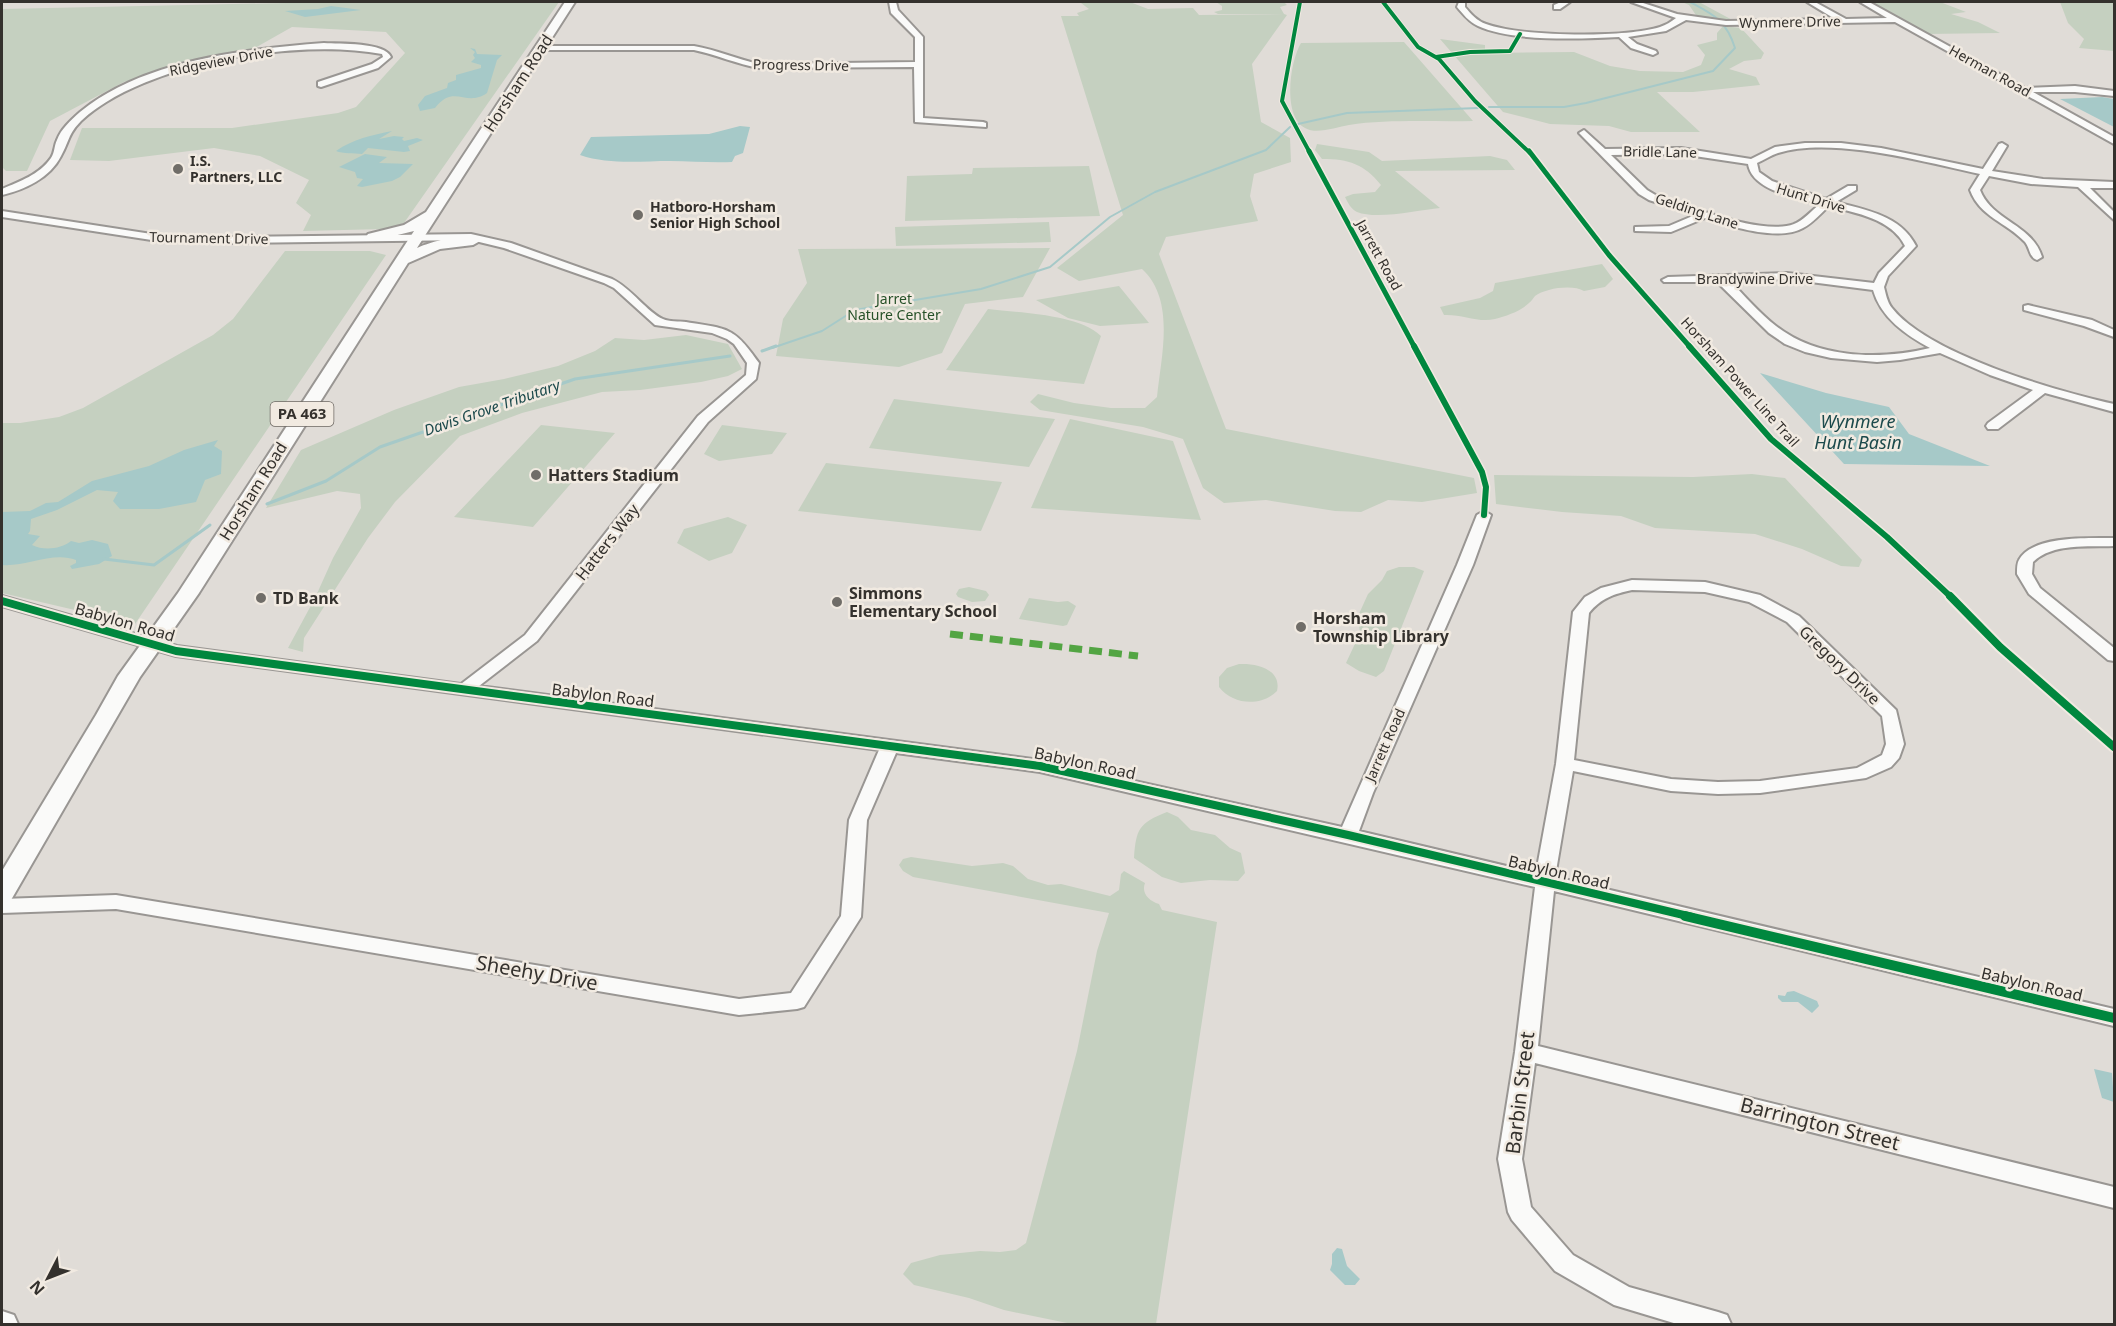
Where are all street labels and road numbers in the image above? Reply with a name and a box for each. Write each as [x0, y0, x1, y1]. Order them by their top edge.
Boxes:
street label: Wynmere Drive [1739, 11, 1841, 32]
street label: Horsham Road [478, 30, 558, 136]
street label: Herman Road [1946, 40, 2035, 101]
street label: Ridgeview Drive [168, 41, 274, 80]
street label: Progress Drive [753, 54, 849, 75]
street label: Bridle Lane [1623, 141, 1697, 162]
street label: Hunt Drive [1774, 178, 1848, 217]
street label: Gelding Lane [1653, 188, 1741, 233]
street label: Jarrett Road [1351, 214, 1407, 294]
street label: Tournament Drive [149, 227, 269, 248]
street label: Brandywine Drive [1697, 269, 1813, 288]
street label: Horsham Power Line Trail [1677, 313, 1804, 451]
road number: PA 463 [270, 402, 334, 426]
street label: Horsham Road [214, 438, 292, 544]
street label: Hatters Way [570, 499, 644, 585]
street label: Babylon Road [72, 597, 178, 647]
street label: Gregory Drive [1795, 621, 1885, 709]
street label: Babylon Road [550, 678, 656, 712]
street label: Jarrett Road [1359, 705, 1409, 786]
street label: Babylon Road [1032, 741, 1138, 785]
street label: Babylon Road [1506, 850, 1612, 894]
street label: Sheehy Drive [474, 949, 600, 996]
street label: Babylon Road [1979, 962, 2085, 1006]
street label: Barbin Street [1499, 1030, 1540, 1156]
street label: Barrington Street [1738, 1091, 1903, 1156]

